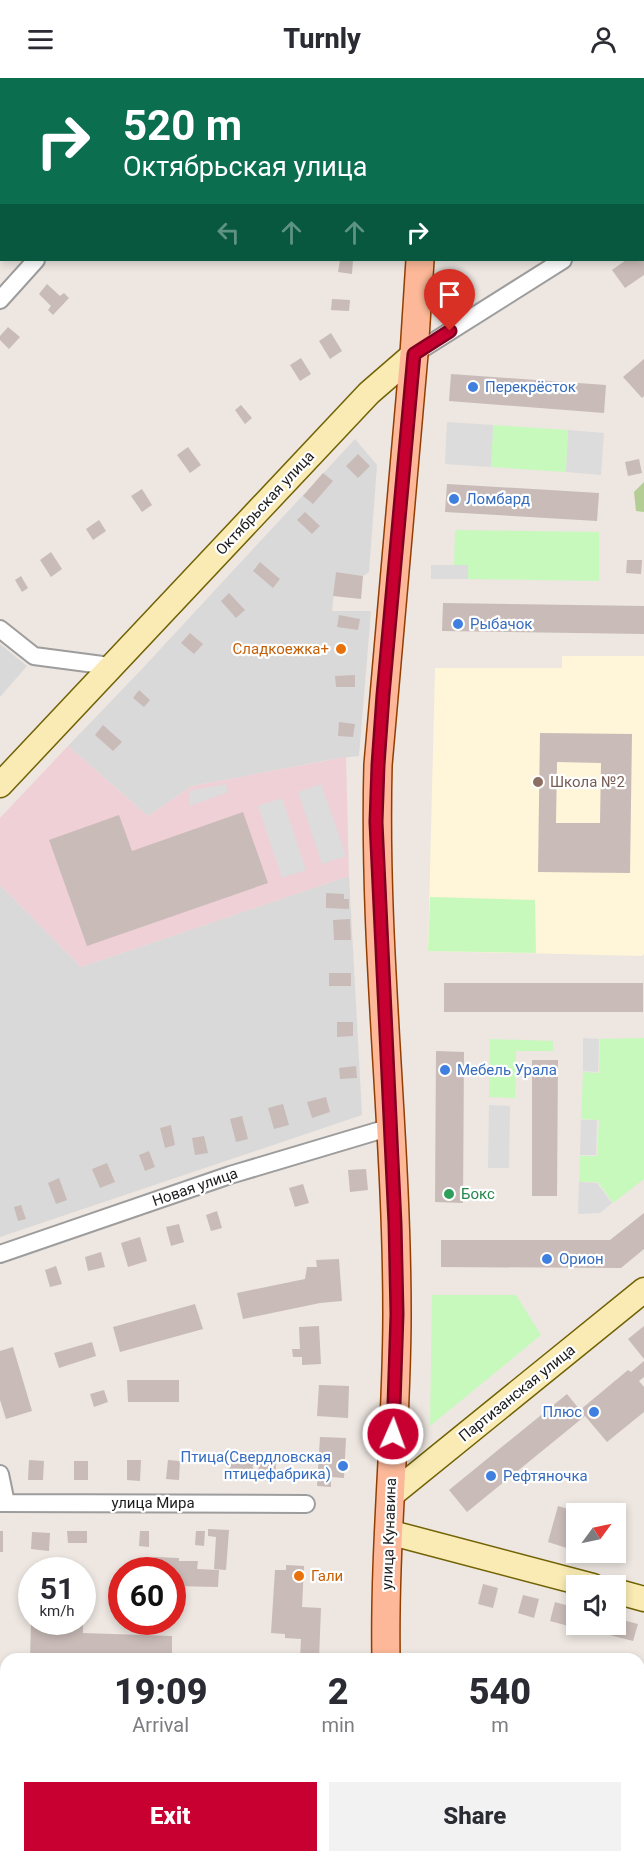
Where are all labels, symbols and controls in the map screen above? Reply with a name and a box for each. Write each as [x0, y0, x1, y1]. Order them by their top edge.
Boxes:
icon: menu [24, 23, 57, 56]
text: Turnly [283, 23, 361, 55]
icon: person [587, 23, 620, 56]
text: 520 m [123, 101, 242, 150]
icon: right [24, 102, 102, 180]
text: Октябрьская улица [123, 151, 368, 183]
icon: left [212, 216, 245, 249]
icon: ahead [275, 216, 308, 249]
icon: ahead [338, 216, 371, 249]
icon: right [401, 216, 434, 249]
pin [424, 269, 475, 331]
icon: arrive [433, 278, 466, 311]
place label: Перекрёсток [485, 378, 576, 396]
marker: Перекрёсток [466, 380, 480, 394]
street label: Октябрьская улица [212, 447, 318, 559]
place label: Ломбард [466, 490, 530, 508]
marker: Ломбард [447, 492, 461, 506]
place label: Рыбачок [470, 615, 532, 633]
marker: Рыбачок [451, 617, 465, 631]
place label: Сладкоежка+ [233, 640, 329, 658]
marker: Сладкоежка+ [334, 642, 348, 656]
place label: Школа №2 [550, 773, 625, 791]
marker: Школа №2 [531, 775, 545, 789]
place label: Мебель Урала [457, 1061, 557, 1079]
marker: Мебель Урала [438, 1063, 452, 1077]
street label: Новая улица [150, 1164, 240, 1210]
place label: Бокс [461, 1185, 495, 1203]
marker: Бокс [442, 1187, 456, 1201]
place label: Орион [559, 1250, 604, 1268]
marker: Орион [540, 1252, 554, 1266]
street label: Партизанская улица [455, 1341, 579, 1445]
position arrow [361, 1402, 425, 1466]
place label: Плюс [543, 1403, 582, 1421]
marker: Плюс [587, 1405, 601, 1419]
place label: Птица(Свердловская птицефабрика) [180, 1448, 331, 1483]
marker: Птица(Свердловская птицефабрика) [336, 1459, 350, 1473]
place label: Рефтяночка [503, 1467, 588, 1485]
marker: Рефтяночка [484, 1469, 498, 1483]
street label: улица Кунавина [378, 1478, 400, 1590]
street label: улица Мира [111, 1494, 195, 1512]
north arrow [566, 1503, 626, 1563]
map controls [566, 1503, 626, 1635]
speed limit sign: 60 [108, 1557, 186, 1635]
place label: Гали [311, 1567, 343, 1585]
marker: Гали [292, 1569, 306, 1583]
text: 51 [40, 1571, 74, 1606]
button: sound [566, 1575, 626, 1635]
text: km/h [39, 1602, 75, 1620]
text: 19:09 [114, 1671, 207, 1713]
text: 2 [328, 1671, 349, 1713]
text: 540 [469, 1671, 531, 1713]
text: Arrival [132, 1713, 189, 1737]
text: min [321, 1713, 355, 1737]
text: m [491, 1713, 509, 1737]
button: Exit [24, 1782, 317, 1851]
button: Share [329, 1782, 621, 1851]

